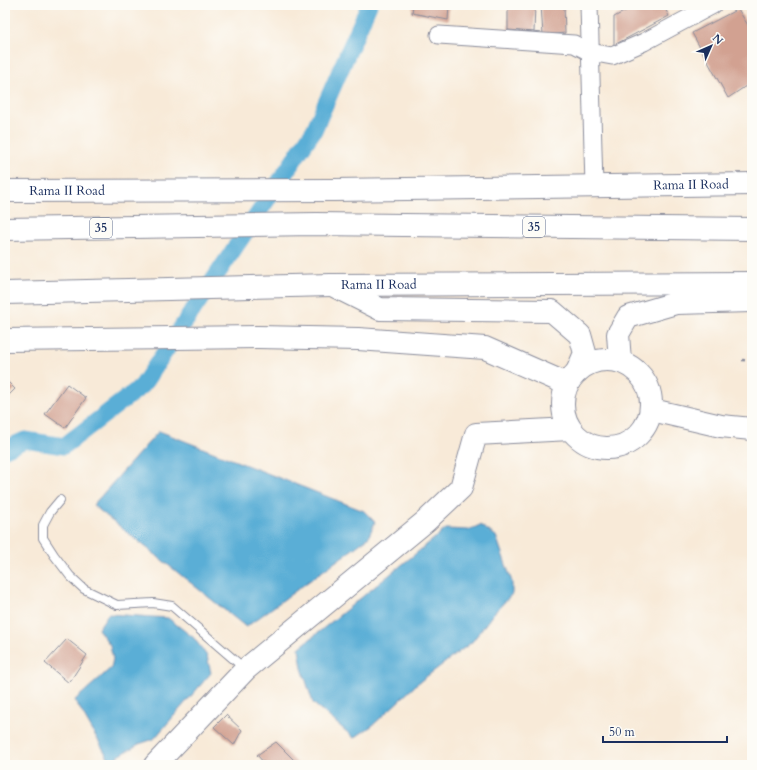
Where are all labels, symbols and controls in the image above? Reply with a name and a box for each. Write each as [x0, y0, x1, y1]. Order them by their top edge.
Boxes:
north arrow [691, 26, 731, 66]
text: N [709, 31, 727, 48]
street label: Rama II Road [653, 175, 729, 194]
street label: Rama II Road [29, 182, 105, 200]
road number: 35 [523, 217, 545, 237]
road number: 35 [90, 218, 112, 238]
street label: Rama II Road [341, 276, 417, 294]
scale bar [603, 718, 727, 744]
text: 50 m [609, 724, 636, 740]

